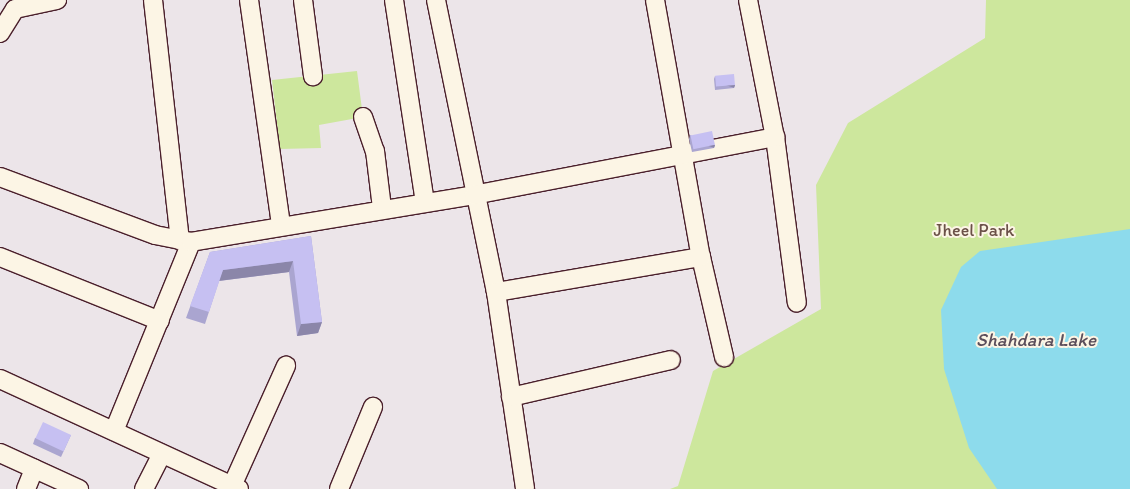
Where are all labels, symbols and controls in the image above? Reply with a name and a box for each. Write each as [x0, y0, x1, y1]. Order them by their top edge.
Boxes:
park label: Jheel Park [934, 219, 1014, 241]
water label: Shahdara Lake [976, 329, 1096, 351]

